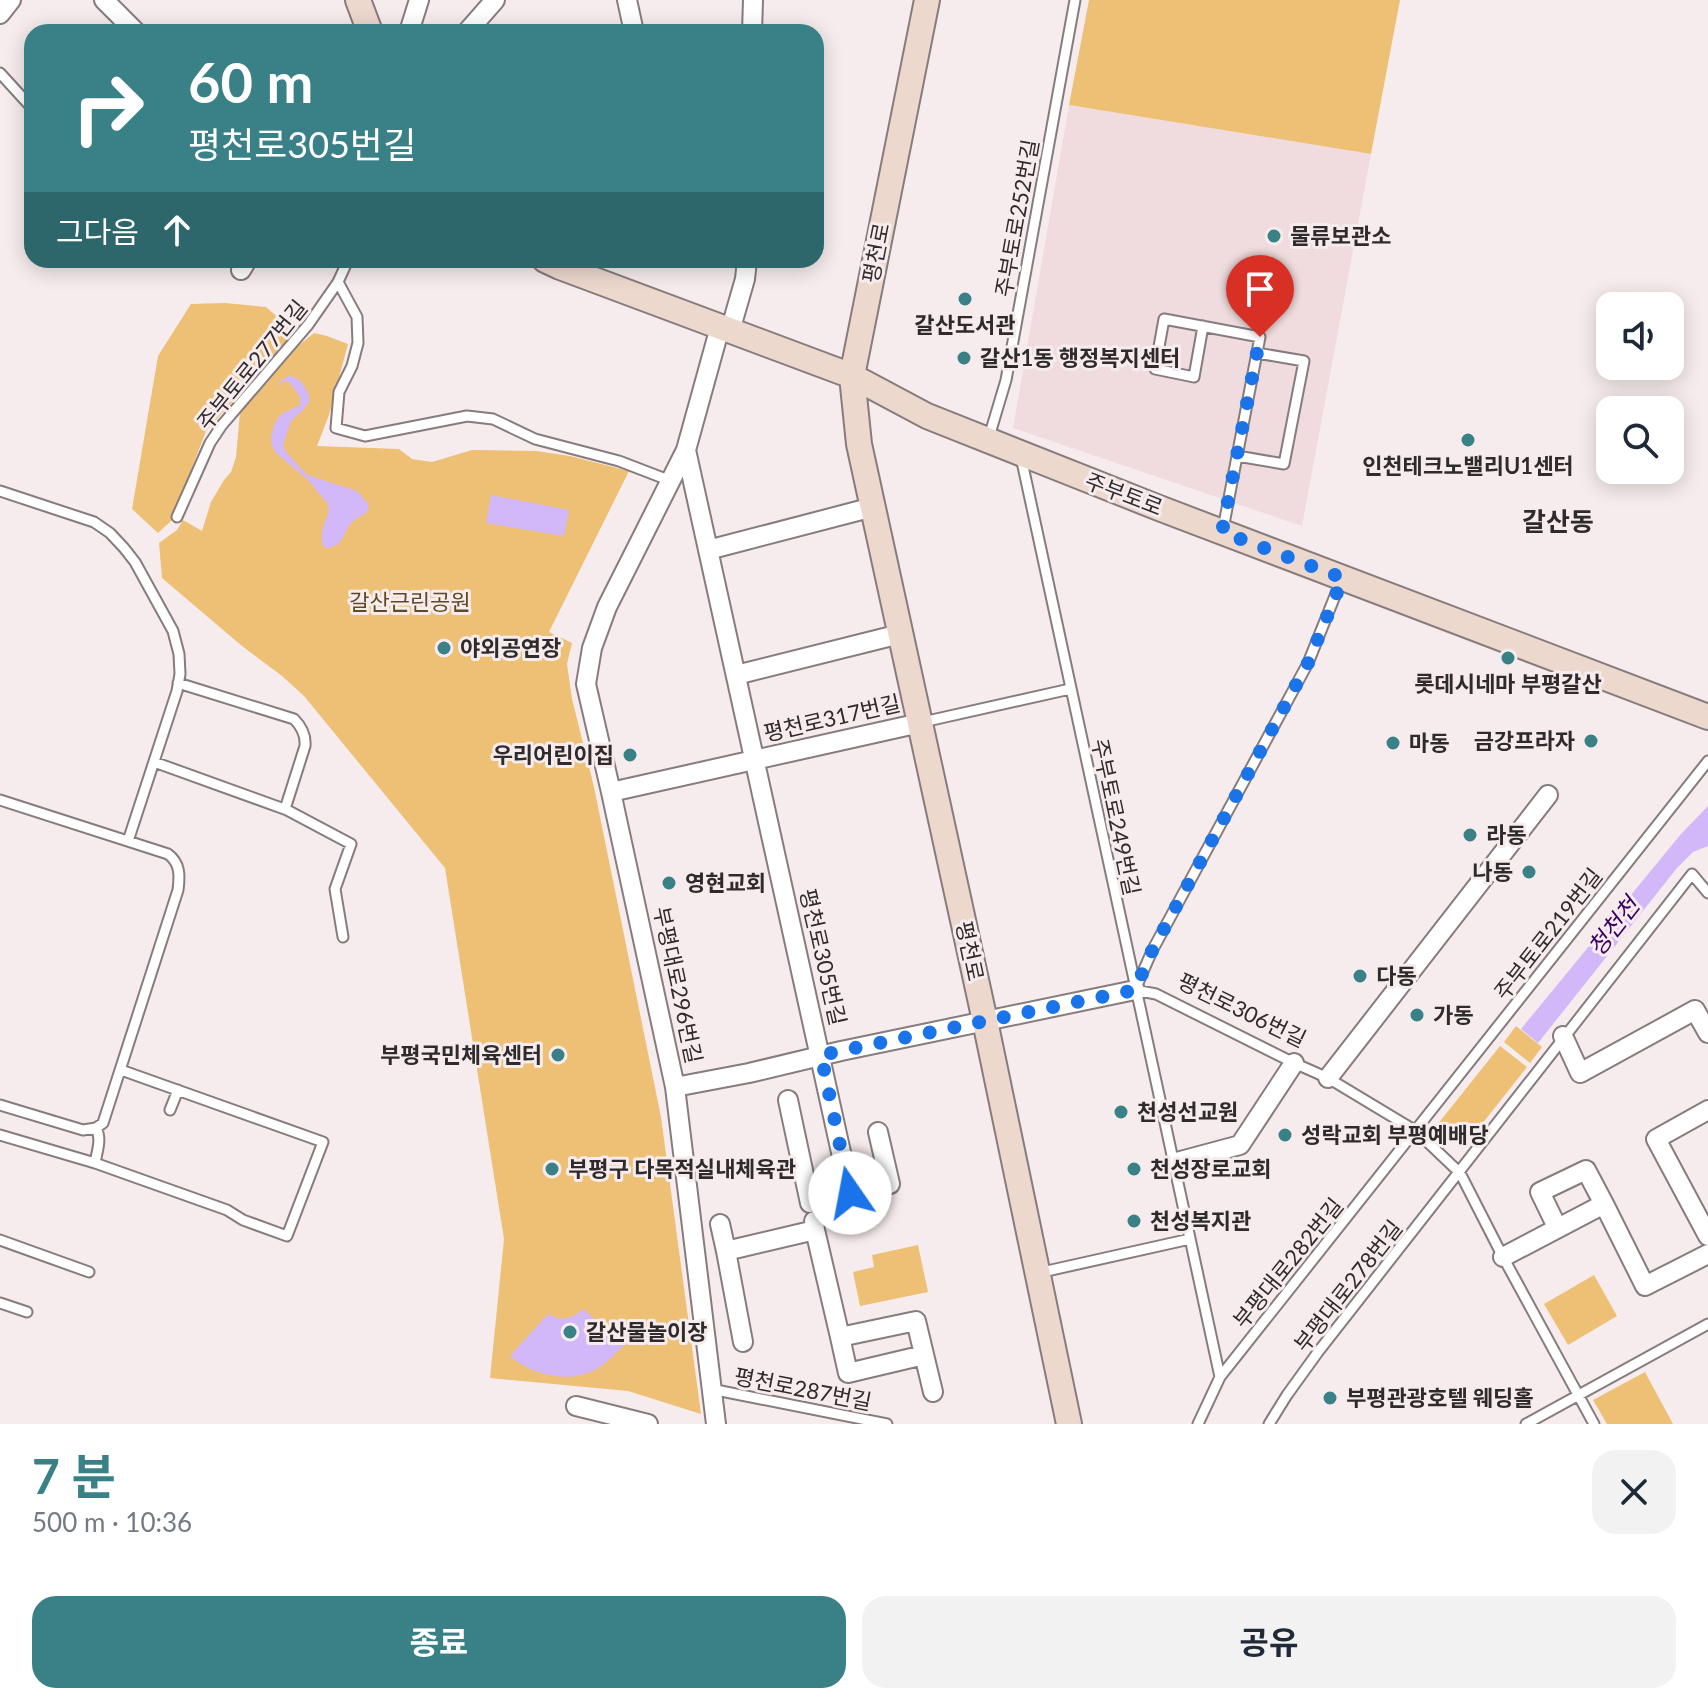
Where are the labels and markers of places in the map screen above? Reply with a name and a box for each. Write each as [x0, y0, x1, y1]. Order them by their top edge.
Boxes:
place label: 물류보관소 [1290, 222, 1391, 249]
marker: 물류보관소 [1265, 227, 1283, 245]
pin [1226, 255, 1294, 337]
marker: 갈산도서관 [956, 290, 974, 308]
place label: 갈산도서관 [914, 311, 1016, 338]
place label: 갈산1동 행정복지센터 [980, 344, 1180, 371]
marker: 갈산1동 행정복지센터 [955, 349, 973, 367]
marker: 인천테크노밸리U1센터 [1459, 431, 1477, 449]
place label: 인천테크노밸리U1센터 [1362, 452, 1574, 479]
place label: 야외공연장 [460, 634, 561, 661]
marker: 야외공연장 [435, 639, 453, 657]
marker: 롯데시네마 부평갈산 [1499, 649, 1517, 667]
place label: 롯데시네마 부평갈산 [1414, 670, 1602, 697]
place label: 금강프라자 [1474, 727, 1575, 754]
place label: 마동 [1409, 729, 1449, 756]
marker: 금강프라자 [1582, 732, 1600, 750]
marker: 마동 [1384, 734, 1402, 752]
place label: 우리어린이집 [493, 741, 614, 768]
marker: 우리어린이집 [621, 746, 639, 764]
place label: 라동 [1486, 821, 1526, 848]
marker: 라동 [1461, 826, 1479, 844]
place label: 나동 [1473, 858, 1513, 885]
marker: 나동 [1520, 863, 1538, 881]
place label: 영현교회 [685, 869, 766, 896]
marker: 영현교회 [660, 874, 678, 892]
place label: 다동 [1376, 962, 1416, 989]
marker: 다동 [1351, 967, 1369, 985]
place label: 가동 [1433, 1001, 1473, 1028]
marker: 가동 [1408, 1006, 1426, 1024]
place label: 부평국민체육센터 [380, 1041, 542, 1068]
marker: 부평국민체육센터 [549, 1046, 567, 1064]
place label: 천성선교원 [1137, 1098, 1238, 1125]
marker: 천성선교원 [1112, 1103, 1130, 1121]
place label: 성락교회 부평예배당 [1301, 1121, 1489, 1148]
marker: 성락교회 부평예배당 [1276, 1126, 1294, 1144]
place label: 부평구 다목적실내체육관 [568, 1155, 796, 1182]
place label: 천성장로교회 [1150, 1155, 1271, 1182]
marker: 부평구 다목적실내체육관 [543, 1160, 561, 1178]
marker: 천성장로교회 [1125, 1160, 1143, 1178]
place label: 천성복지관 [1150, 1207, 1251, 1234]
marker: 천성복지관 [1125, 1212, 1143, 1230]
place label: 갈산물놀이장 [586, 1318, 707, 1345]
marker: 갈산물놀이장 [561, 1323, 579, 1341]
place label: 부평관광호텔 웨딩홀 [1346, 1384, 1534, 1411]
marker: 부평관광호텔 웨딩홀 [1321, 1389, 1339, 1407]

